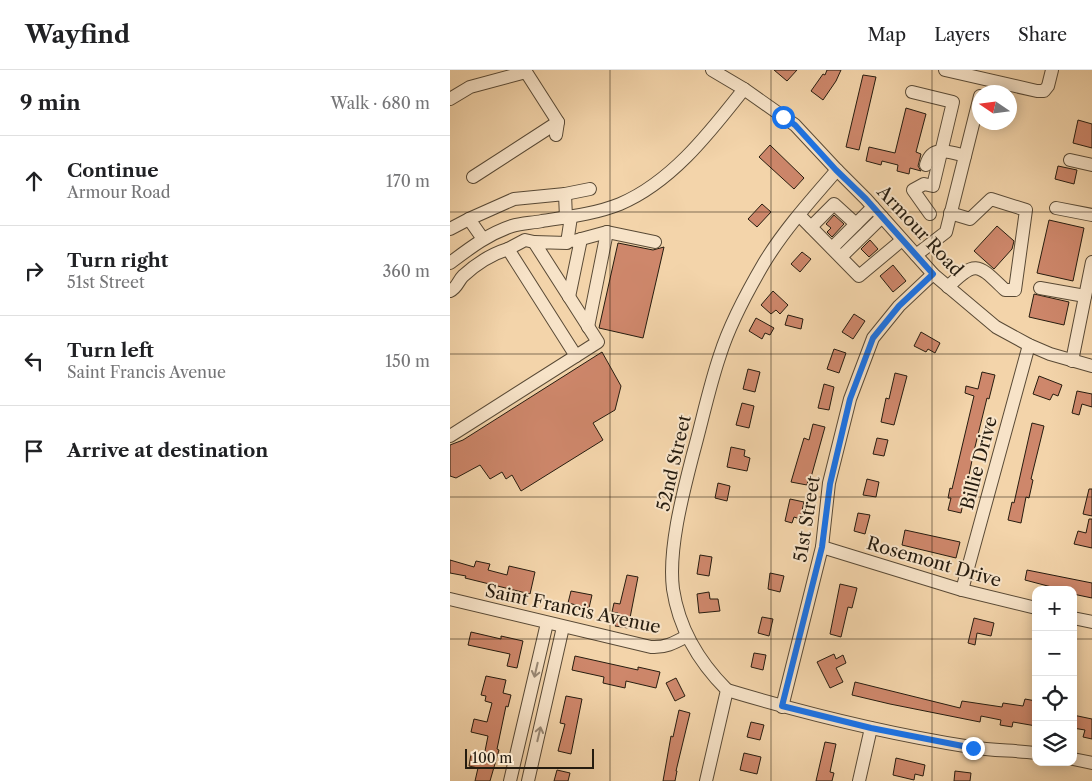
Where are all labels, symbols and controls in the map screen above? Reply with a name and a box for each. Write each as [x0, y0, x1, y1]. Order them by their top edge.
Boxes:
text: Wayfind [25, 20, 130, 49]
text: Map [868, 24, 906, 46]
text: Layers [934, 24, 990, 46]
text: Share [1018, 24, 1067, 46]
north arrow [972, 85, 1017, 130]
text: 9 min [20, 90, 81, 115]
text: Walk · 680 m [331, 93, 430, 113]
route start [772, 106, 795, 129]
text: Continue [67, 159, 159, 182]
icon: ahead [20, 167, 48, 195]
text: 170 m [386, 171, 430, 191]
street label: Armour Road [872, 180, 968, 281]
text: Armour Road [67, 182, 170, 202]
text: Turn right [67, 249, 168, 272]
icon: right [20, 257, 48, 285]
text: 360 m [383, 261, 430, 281]
text: 51st Street [67, 272, 145, 292]
text: Turn left [67, 339, 154, 362]
icon: left [20, 347, 48, 375]
text: 150 m [385, 351, 430, 371]
text: Saint Francis Avenue [67, 362, 226, 382]
street label: 52nd Street [652, 412, 696, 513]
street label: Billie Drive [956, 414, 1002, 512]
icon: arrive [20, 437, 48, 465]
text: Arrive at destination [67, 439, 268, 462]
street label: 51st Street [789, 474, 825, 564]
street label: Rosemont Drive [864, 532, 1004, 592]
street label: Saint Francis Avenue [483, 580, 663, 638]
map controls [1032, 586, 1077, 766]
button: + [1032, 586, 1077, 631]
button: − [1032, 631, 1077, 676]
one-way arrow [531, 662, 540, 678]
button: locate [1032, 676, 1077, 721]
button: layers [1032, 721, 1077, 766]
one-way arrow [535, 726, 544, 742]
route end [962, 737, 985, 760]
scale bar [465, 746, 594, 769]
text: 100 m [472, 749, 512, 767]

